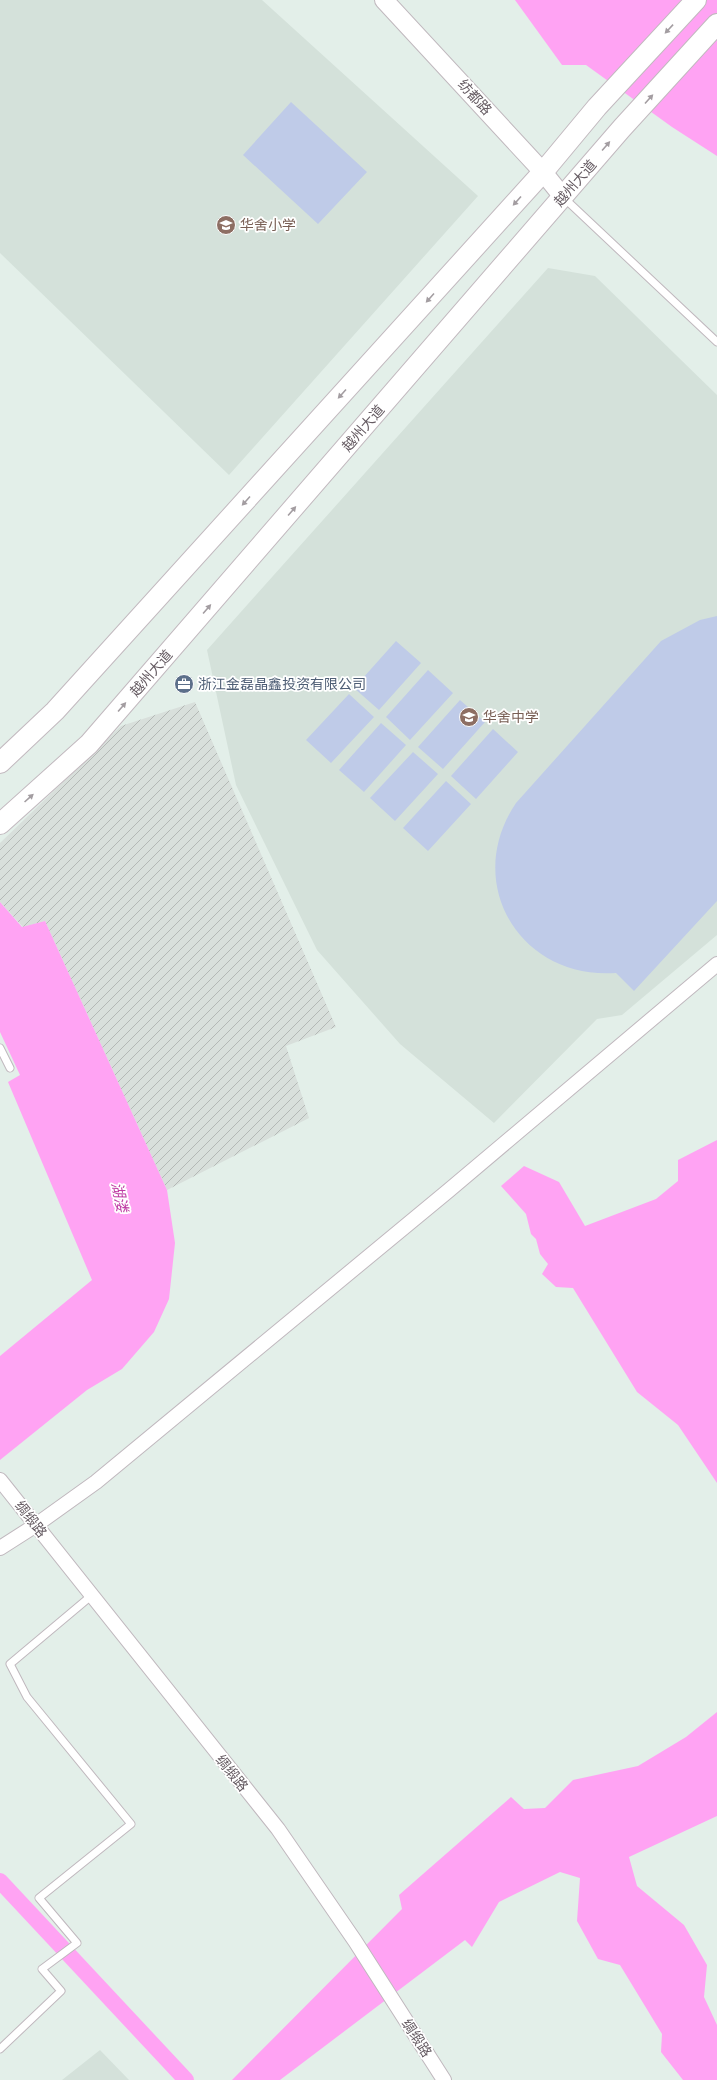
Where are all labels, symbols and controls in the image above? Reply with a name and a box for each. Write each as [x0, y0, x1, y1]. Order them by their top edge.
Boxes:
one-way arrow [665, 24, 674, 34]
street label: 纺都路 [455, 76, 495, 118]
one-way arrow [644, 94, 654, 104]
one-way arrow [602, 141, 611, 152]
street label: 越州大道 [551, 157, 599, 209]
one-way arrow [513, 197, 522, 206]
school or university icon: 华舍小学 [215, 214, 237, 236]
place label: 华舍小学 [240, 217, 296, 233]
one-way arrow [425, 292, 434, 303]
one-way arrow [338, 389, 347, 399]
street label: 越州大道 [339, 402, 387, 454]
one-way arrow [241, 495, 250, 506]
one-way arrow [287, 505, 296, 516]
one-way arrow [202, 604, 211, 614]
street label: 越州大道 [127, 647, 175, 699]
office icon: 浙江金磊晶鑫投资有限公司 [173, 673, 195, 695]
place label: 浙江金磊晶鑫投资有限公司 [198, 676, 366, 692]
one-way arrow [117, 702, 126, 712]
school or university icon: 华舍中学 [458, 706, 480, 728]
place label: 华舍中学 [483, 709, 539, 725]
one-way arrow [24, 793, 34, 803]
water label: 湖溇 [109, 1181, 132, 1215]
street label: 绸缎路 [12, 1498, 50, 1540]
street label: 绸缎路 [213, 1752, 251, 1794]
street label: 绸缎路 [399, 2016, 435, 2060]

